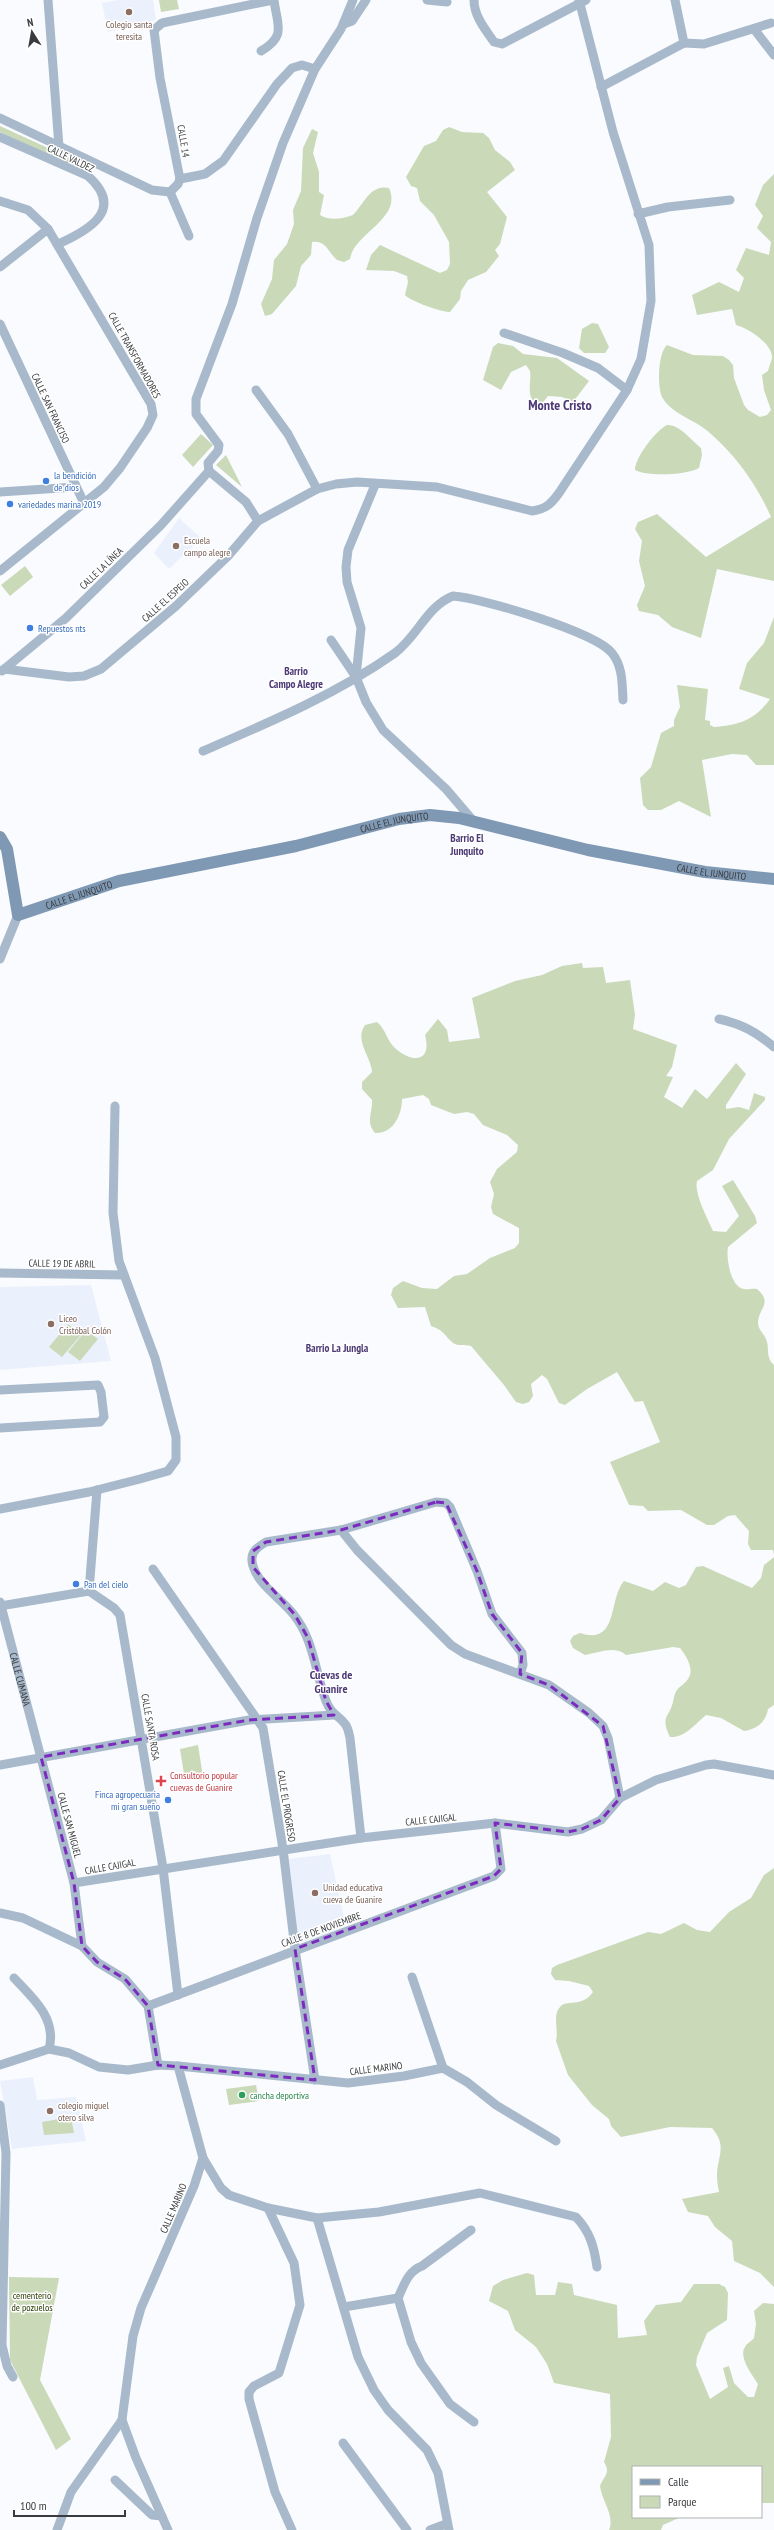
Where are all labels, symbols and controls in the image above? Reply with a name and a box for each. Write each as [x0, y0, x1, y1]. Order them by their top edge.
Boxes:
marker: Colegio santa teresita [124, 7, 134, 17]
north arrow [12, 12, 52, 52]
text: N [26, 15, 34, 30]
place label: Colegio santa teresita [106, 18, 152, 43]
street label: CALLE 14 [174, 124, 193, 159]
street label: CALLE VALDEZ [45, 142, 97, 176]
street label: CALLE TRANSFORMADORES [105, 310, 164, 401]
street label: CALLE SAN FRANCISO [29, 371, 73, 446]
district label: Monte Cristo [528, 396, 592, 414]
place label: la bendición de dios [54, 469, 96, 494]
marker: la bendición de dios [41, 476, 51, 486]
place label: variedades marina 2019 [18, 498, 101, 511]
marker: variedades marina 2019 [5, 499, 15, 509]
place label: Escuela campo alegre [184, 534, 230, 559]
marker: Escuela campo alegre [171, 541, 181, 551]
street label: CALLE LA LÍNEA [77, 544, 126, 592]
street label: CALLE EL ESPEJO [139, 575, 192, 625]
place label: Repuestos nts [38, 622, 86, 635]
marker: Repuestos nts [25, 623, 35, 633]
district label: Barrio Campo Alegre [269, 664, 323, 691]
street label: CALLE EL JUNQUITO [359, 809, 430, 836]
district label: Barrio El Junquito [449, 831, 484, 858]
street label: CALLE EL JUNQUITO [676, 861, 747, 883]
street label: CALLE EL JUNQUITO [44, 878, 115, 912]
street label: CALLE 19 DE ABRIL [28, 1256, 96, 1271]
place label: Liceo Cristóbal Colón [59, 1312, 111, 1337]
marker: Liceo Cristóbal Colón [46, 1319, 56, 1329]
district label: Barrio La Jungla [306, 1341, 369, 1355]
place label: Pan del cielo [84, 1578, 128, 1591]
marker: Pan del cielo [71, 1579, 81, 1589]
street label: CALLE CUMANA [7, 1651, 33, 1708]
district label: Cuevas de Guanire [310, 1667, 352, 1696]
street label: CALLE SANTA ROSA [138, 1693, 163, 1762]
place label: Consultorio popular cuevas de Guanire [170, 1769, 238, 1794]
street label: CALLE EL PROGRESO [274, 1769, 299, 1843]
marker: Consultorio popular cuevas de Guanire [155, 1775, 167, 1787]
place label: Finca agropecuaria mi gran sueño [95, 1788, 160, 1813]
street label: CALLE SAN MIGUEL [54, 1791, 85, 1860]
marker: Finca agropecuaria mi gran sueño [163, 1795, 173, 1805]
street label: CALLE CAJIGAL [405, 1810, 458, 1829]
street label: CALLE CAJIGAL [84, 1855, 137, 1877]
place label: Unidad educativa cueva de Guanire [323, 1881, 383, 1906]
marker: Unidad educativa cueva de Guanire [310, 1888, 320, 1898]
street label: CALLE 8 DE NOVIEMBRE [279, 1909, 363, 1950]
street label: CALLE MARINO [349, 2059, 404, 2078]
place label: cancha deportiva [250, 2089, 309, 2102]
marker: cancha deportiva [237, 2090, 247, 2100]
place label: colegio miguel otero silva [58, 2099, 109, 2124]
marker: colegio miguel otero silva [45, 2106, 55, 2116]
street label: CALLE MARINO [157, 2181, 190, 2235]
park label: cementerio de pozuelos [11, 2289, 53, 2314]
legend [632, 2466, 762, 2518]
text: Calle [668, 2474, 689, 2489]
scale bar [14, 2492, 125, 2518]
text: Parque [668, 2494, 697, 2509]
text: 100 m [20, 2498, 47, 2513]

